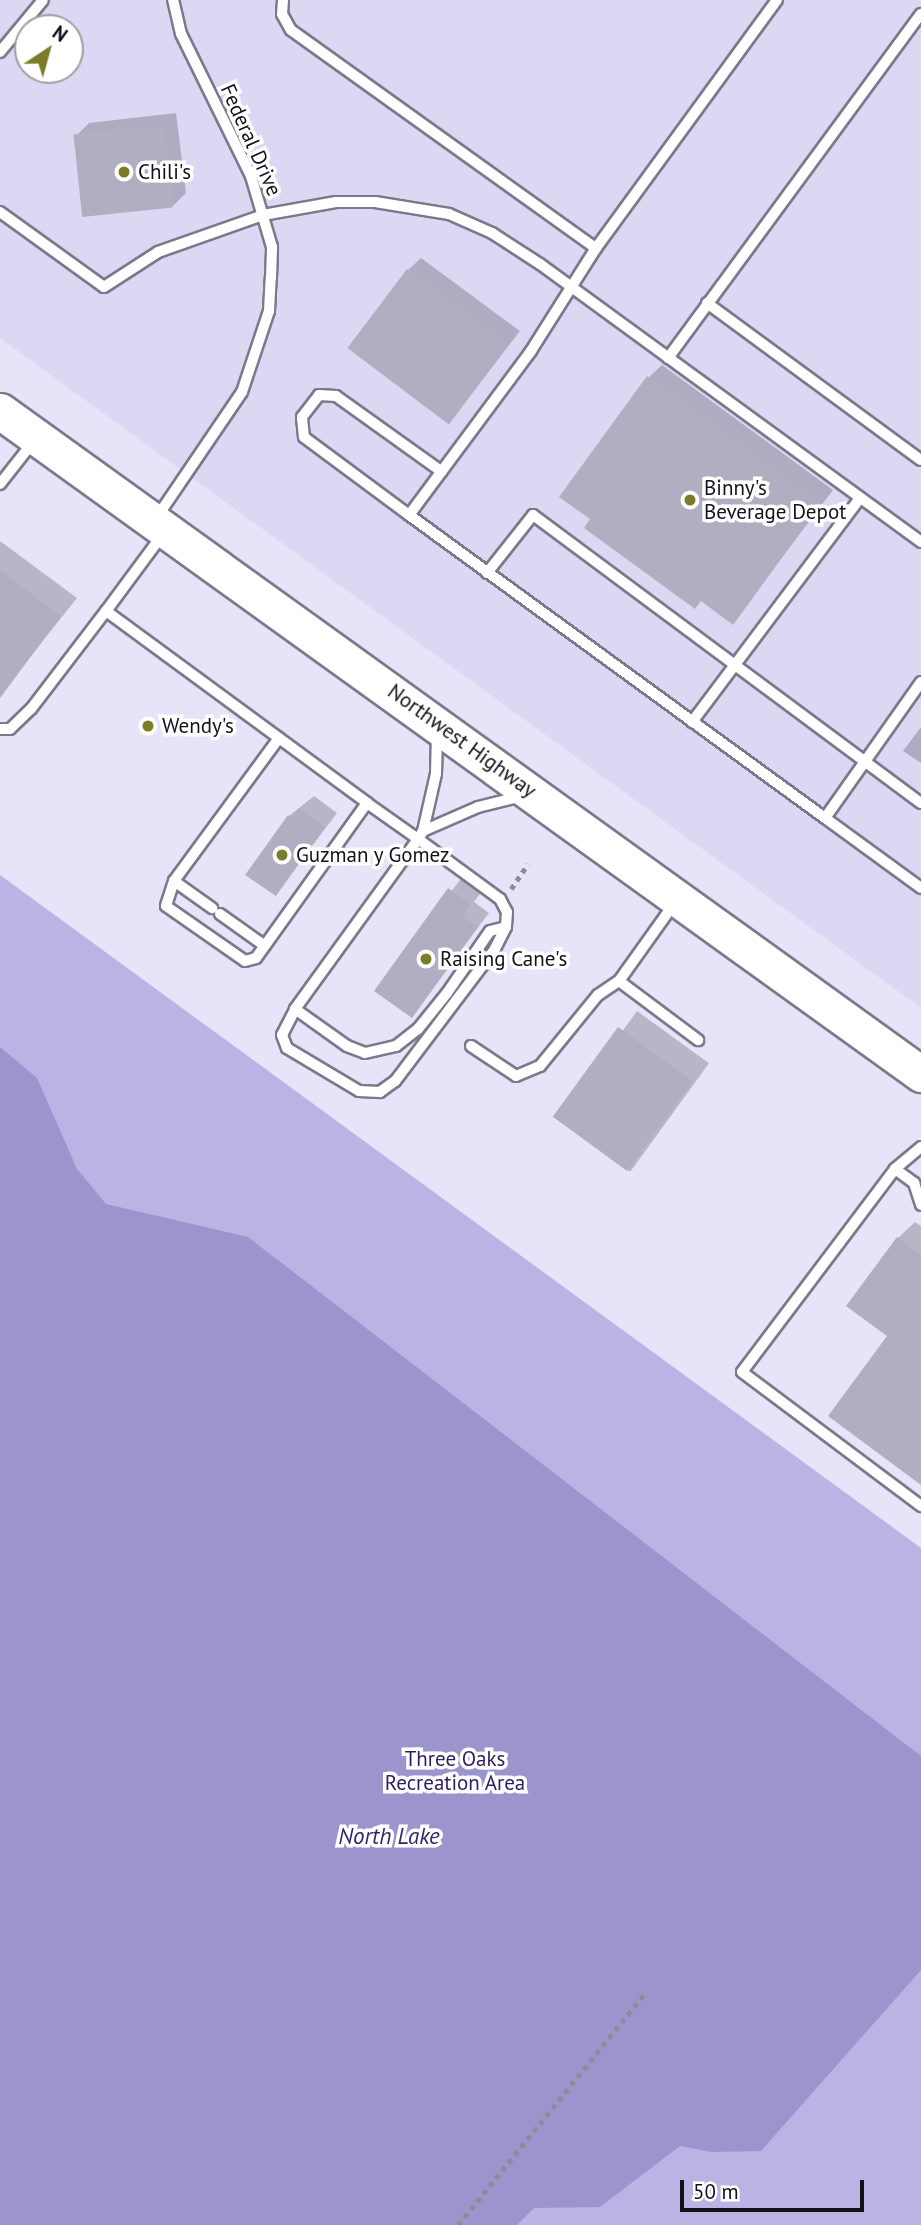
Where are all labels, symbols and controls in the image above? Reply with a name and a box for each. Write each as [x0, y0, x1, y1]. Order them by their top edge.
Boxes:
north arrow [14, 14, 84, 84]
text: N [48, 20, 72, 47]
street label: Federal Drive [215, 80, 287, 200]
place label: Chili's [138, 159, 191, 185]
marker: Chili's [116, 164, 132, 180]
place label: Binny's Beverage Depot [704, 475, 846, 525]
marker: Binny's Beverage Depot [682, 492, 698, 508]
street label: Northwest Highway [383, 679, 541, 803]
place label: Wendy's [162, 713, 234, 739]
marker: Wendy's [140, 718, 156, 734]
place label: Guzman y Gomez [296, 842, 450, 868]
marker: Guzman y Gomez [274, 847, 290, 863]
place label: Raising Cane's [440, 946, 567, 972]
marker: Raising Cane's [418, 951, 434, 967]
park label: Three Oaks Recreation Area [384, 1746, 526, 1796]
water label: North Lake [338, 1822, 440, 1850]
scale bar [683, 2166, 867, 2210]
text: 50 m [693, 2178, 739, 2205]

